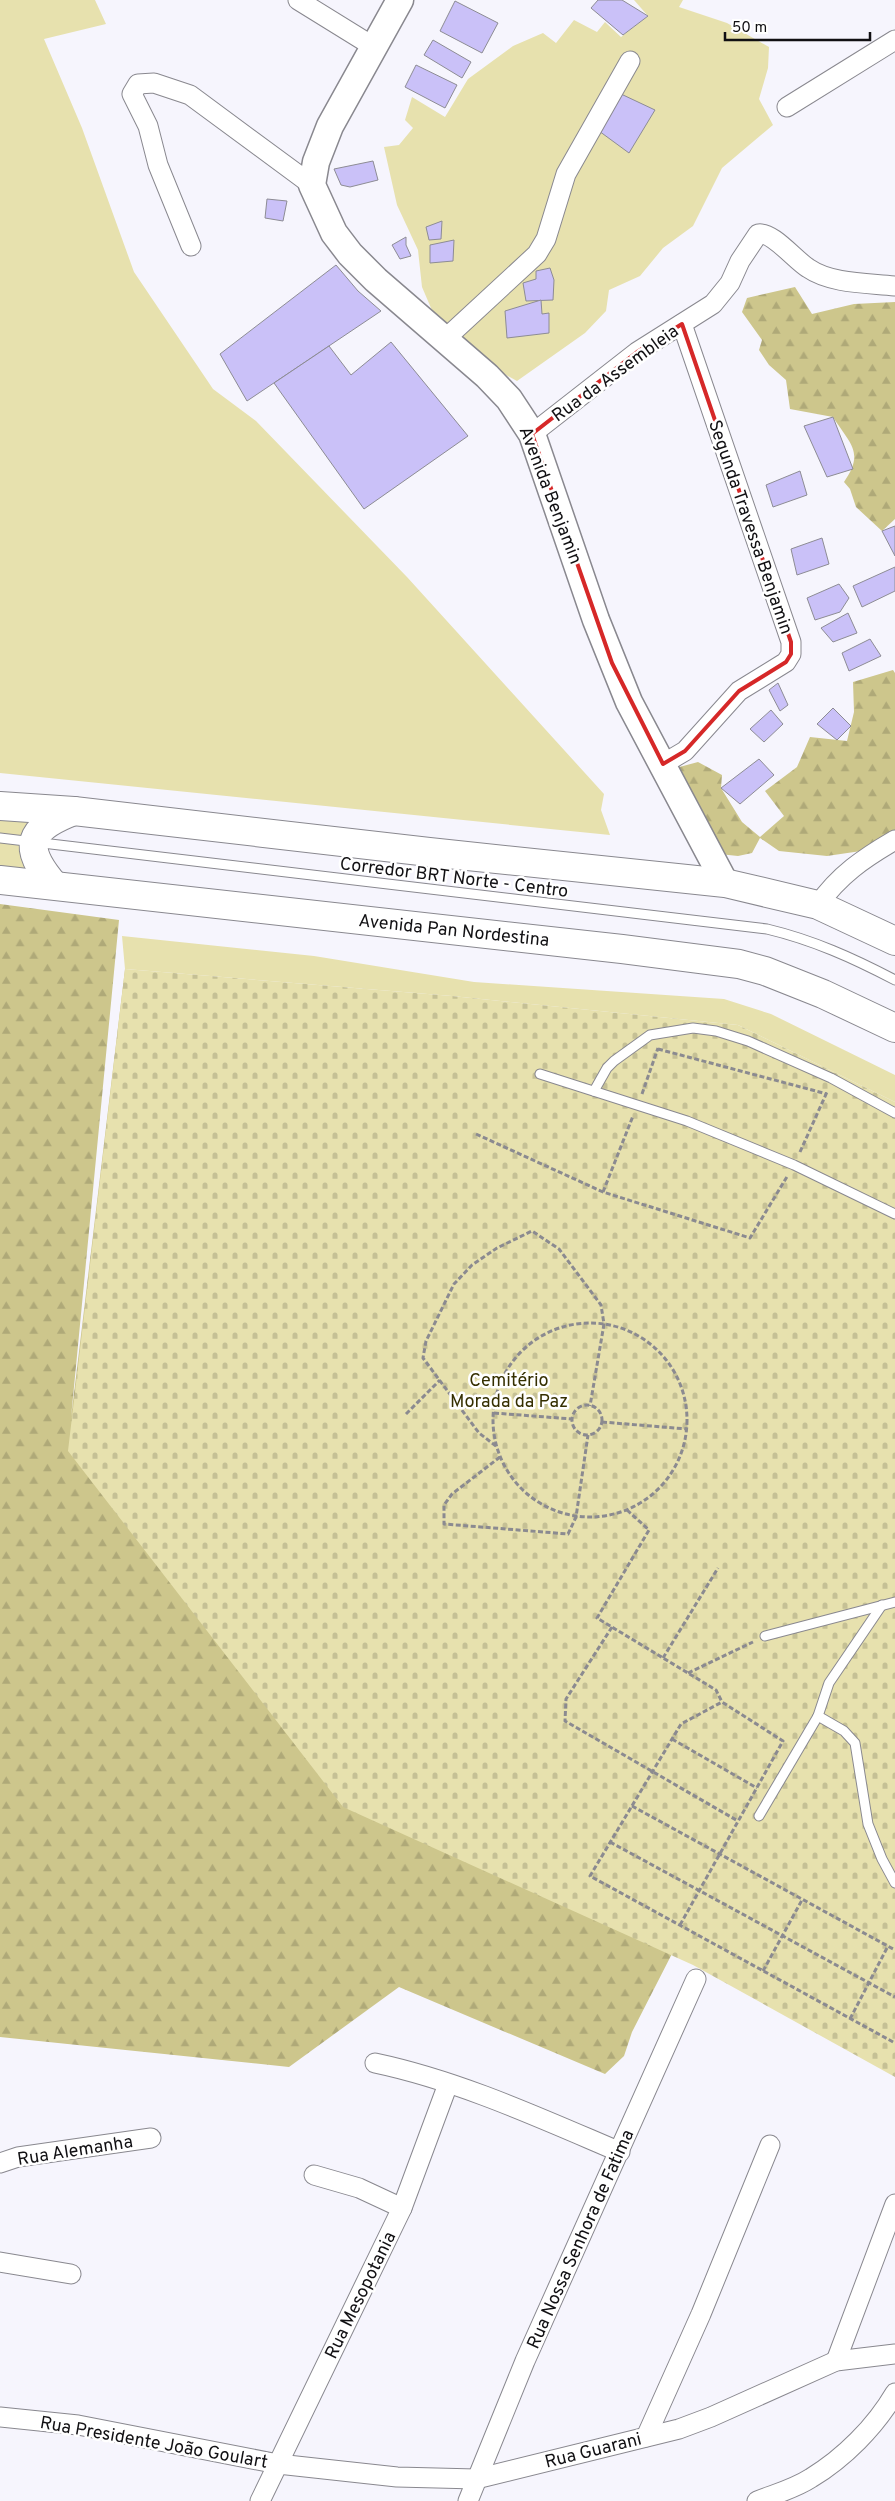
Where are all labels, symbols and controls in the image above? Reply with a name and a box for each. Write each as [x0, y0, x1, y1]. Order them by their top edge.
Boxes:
scale bar [725, 10, 870, 42]
text: 50 m [732, 19, 767, 38]
street label: Rua da Assembleia [548, 320, 684, 428]
street label: Segunda Travessa Benjamin [702, 417, 797, 638]
street label: Avenida Benjamin [513, 423, 586, 568]
street label: Corredor BRT Norte - Centro [338, 853, 569, 904]
street label: Avenida Pan Nordestina [357, 910, 550, 953]
park label: Cemitério Morada da Paz [450, 1370, 568, 1414]
street label: Rua Nossa Senhora de Fatima [523, 2126, 640, 2353]
street label: Rua Alemanha [16, 2131, 135, 2172]
street label: Rua Mesopotania [321, 2228, 402, 2363]
street label: Rua Presidente João Goulart [38, 2412, 270, 2475]
street label: Rua Guarani [543, 2428, 644, 2475]

